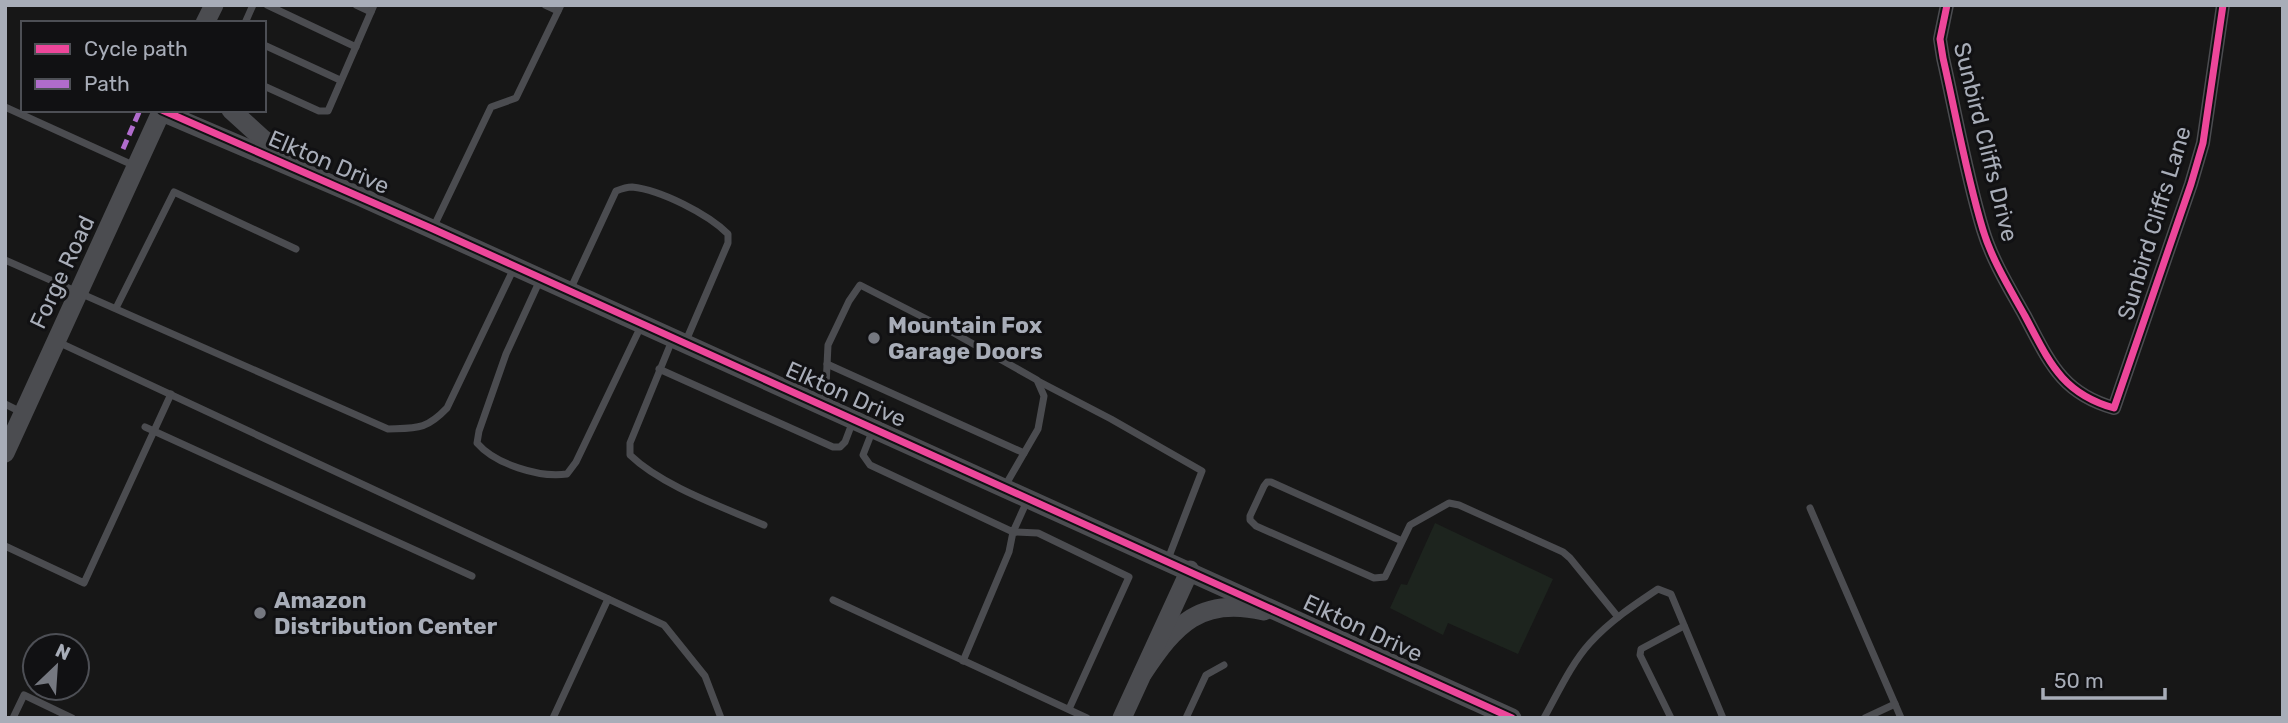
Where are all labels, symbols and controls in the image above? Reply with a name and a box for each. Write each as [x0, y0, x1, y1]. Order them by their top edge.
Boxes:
legend [21, 21, 266, 112]
text: Cycle path [84, 36, 188, 61]
street label: Sunbird Cliffs Drive [1948, 40, 2024, 244]
text: Path [84, 71, 130, 96]
street label: Sunbird Cliffs Lane [2111, 123, 2197, 323]
street label: Elkton Drive [264, 124, 394, 200]
street label: Forge Road [24, 211, 100, 333]
place label: Mountain Fox Garage Doors [888, 311, 1043, 365]
marker: Mountain Fox Garage Doors [866, 330, 882, 346]
street label: Elkton Drive [782, 355, 910, 433]
place label: Amazon Distribution Center [274, 586, 498, 640]
street label: Elkton Drive [1299, 588, 1427, 668]
marker: Amazon Distribution Center [252, 605, 268, 621]
north arrow [21, 632, 91, 702]
text: N [52, 639, 74, 665]
scale bar [2043, 656, 2166, 700]
text: 50 m [2054, 668, 2104, 693]

